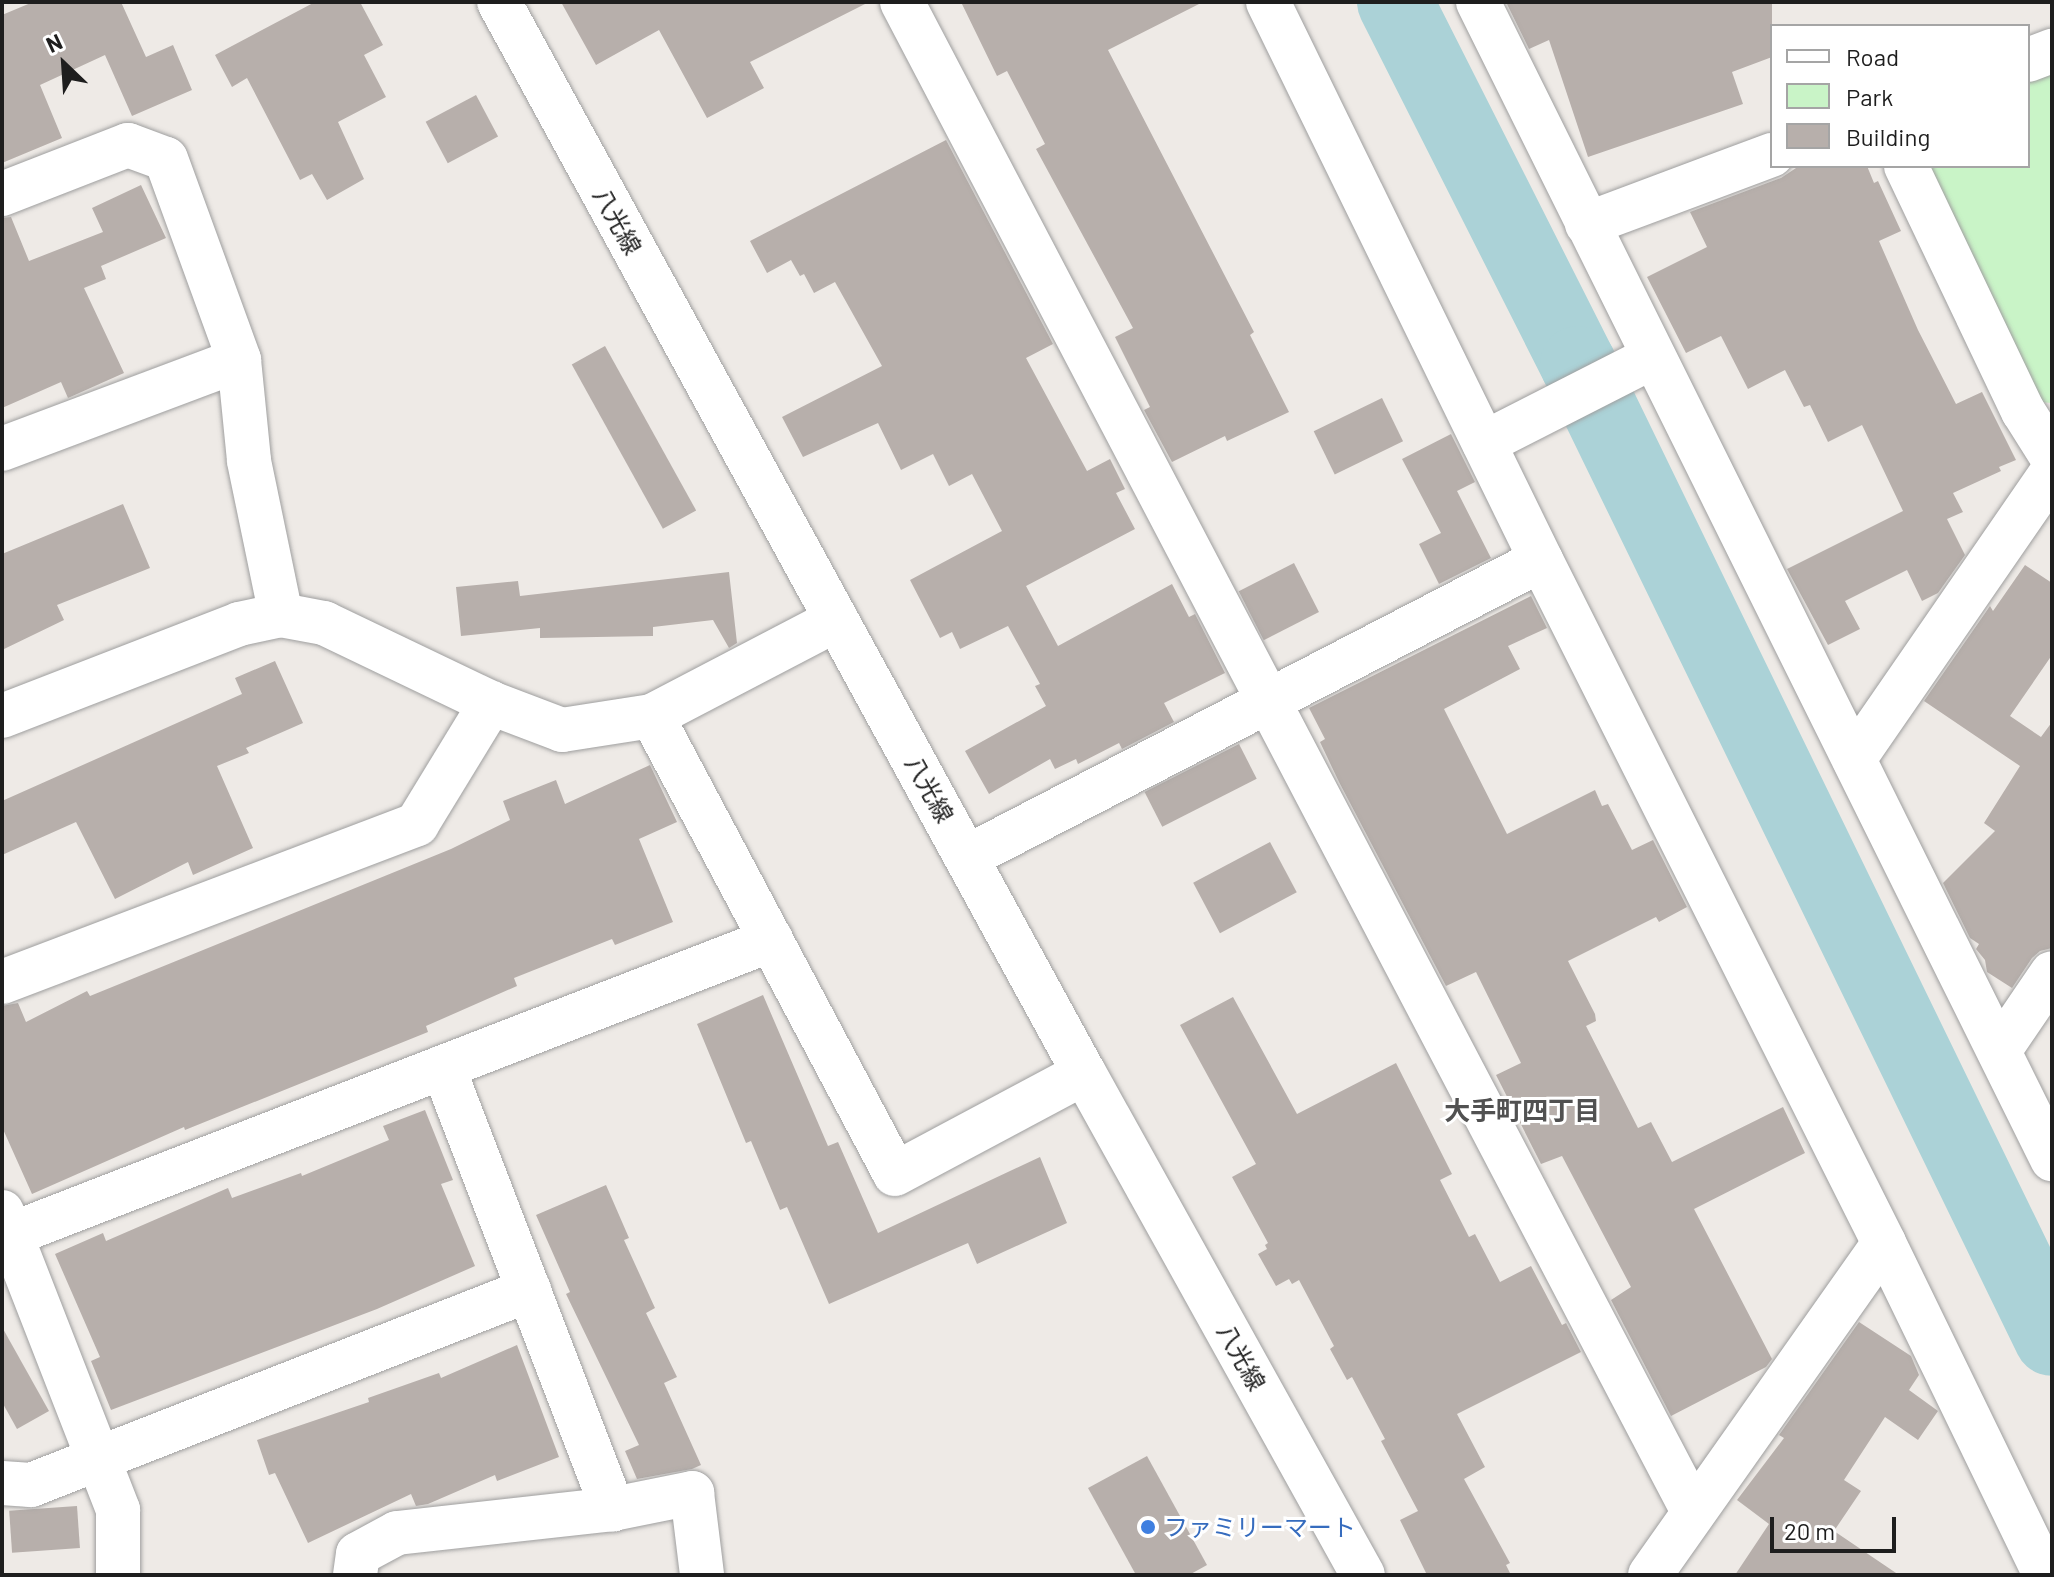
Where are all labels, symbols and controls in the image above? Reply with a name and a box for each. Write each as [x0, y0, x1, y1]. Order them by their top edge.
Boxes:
north arrow [24, 24, 104, 104]
legend [1770, 24, 2030, 168]
text: N [42, 27, 66, 57]
text: Road [1846, 42, 1899, 71]
text: Park [1846, 82, 1893, 111]
text: Building [1846, 122, 1930, 151]
street label: 八光線 [588, 183, 648, 259]
street label: 八光線 [900, 751, 960, 827]
district label: 大手町四丁目 [1444, 1094, 1600, 1126]
street label: 八光線 [1212, 1319, 1272, 1395]
scale bar [1774, 1501, 1900, 1551]
place label: ファミリーマート [1164, 1513, 1356, 1541]
text: 20 m [1784, 1516, 1835, 1545]
marker: ファミリーマート [1139, 1518, 1157, 1536]

